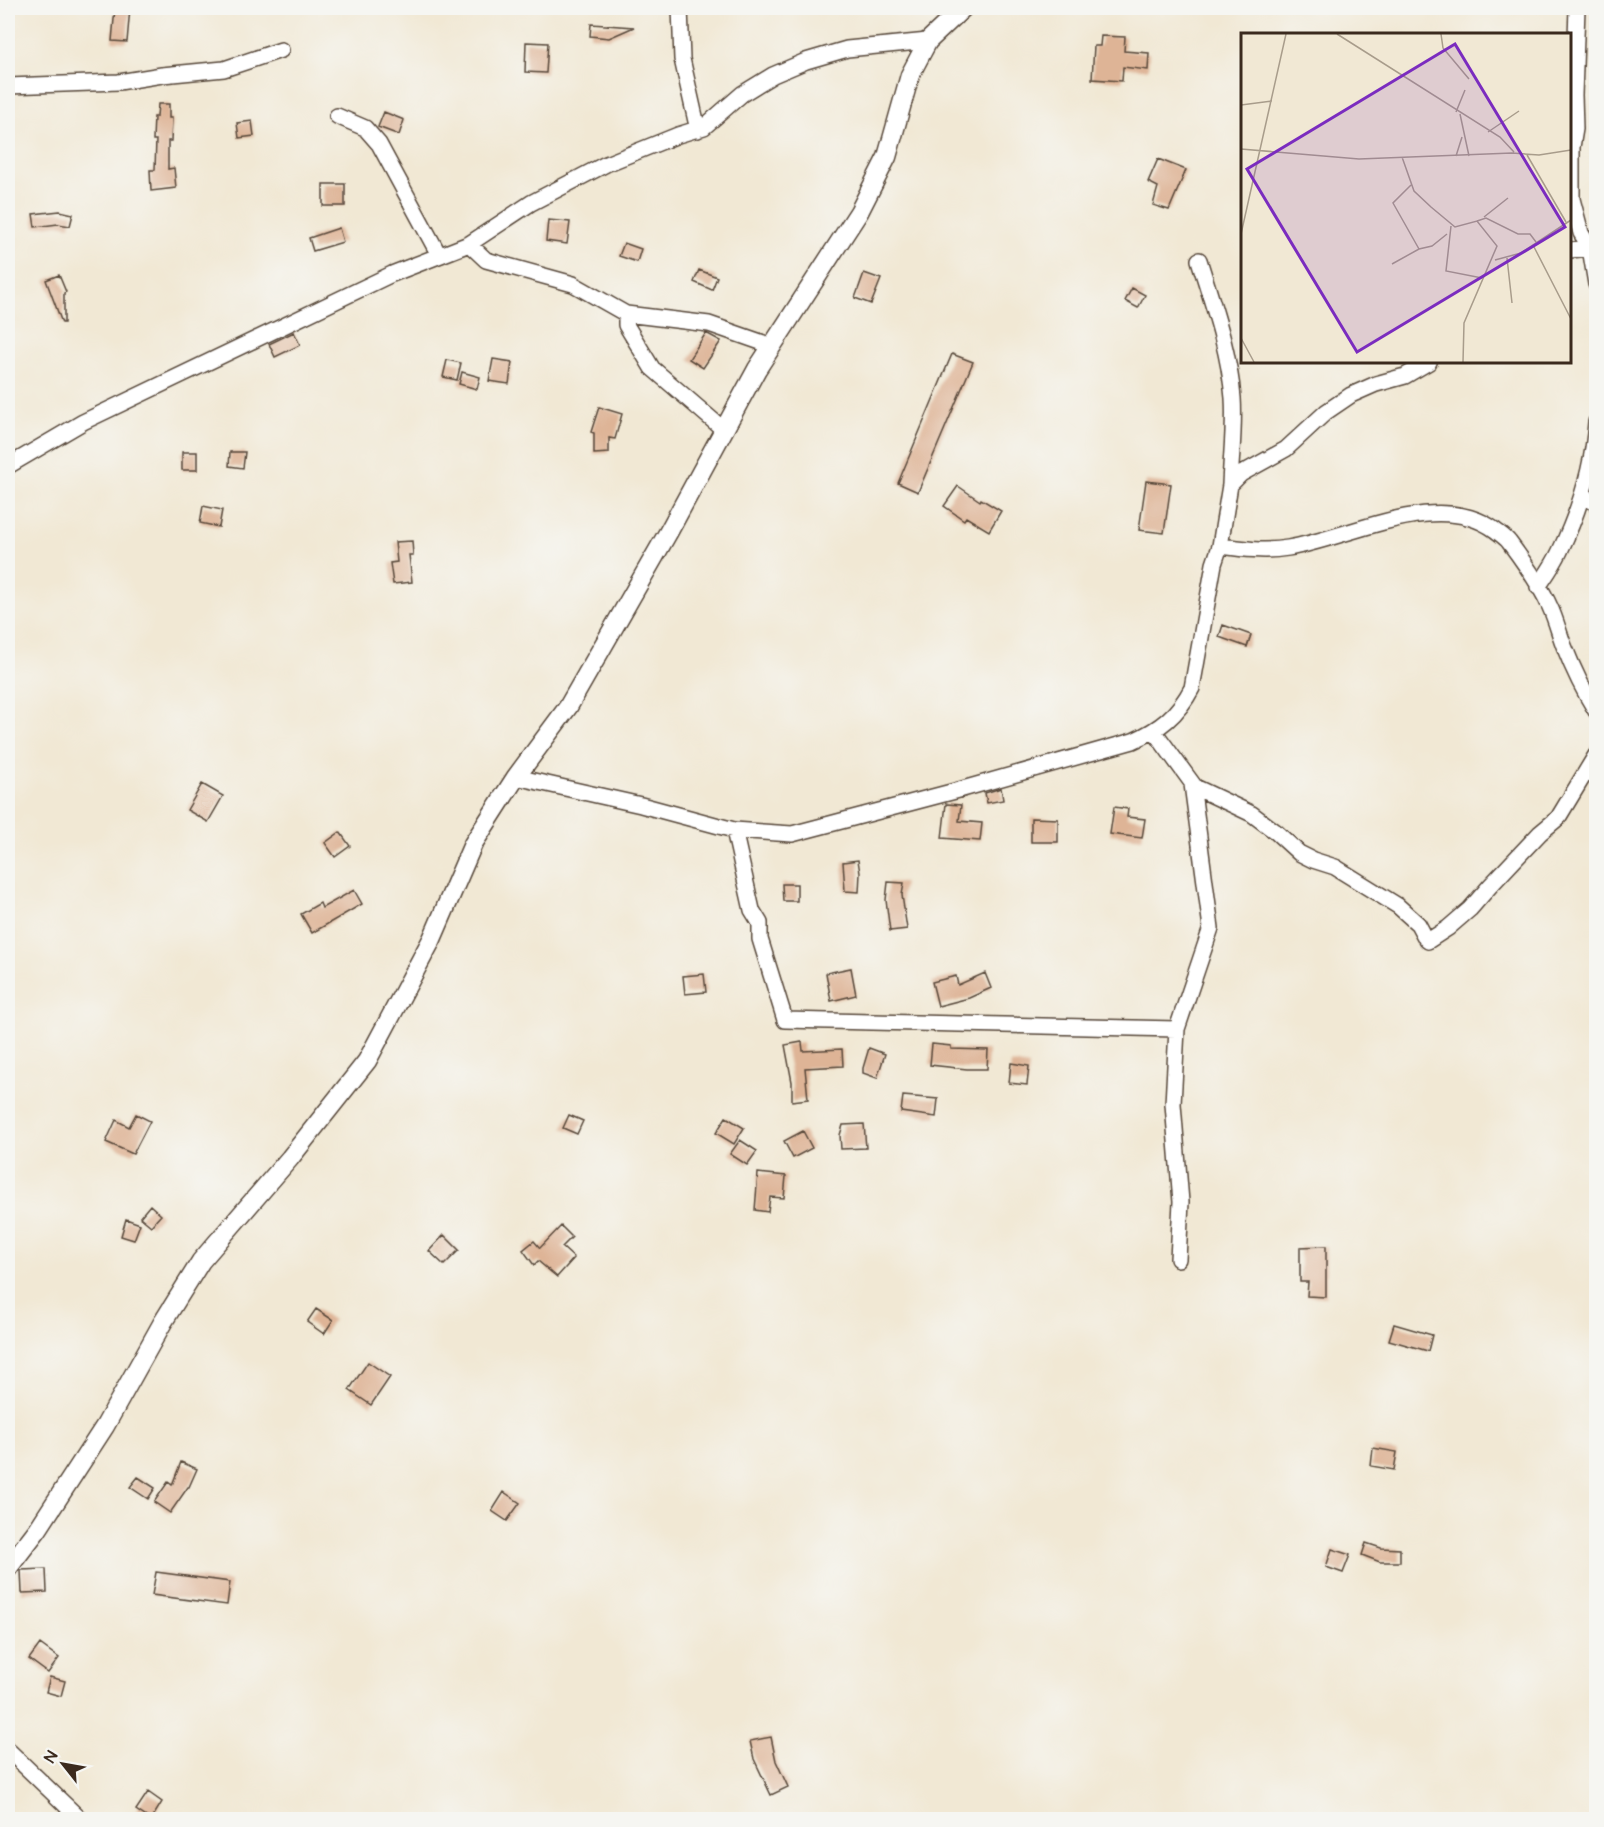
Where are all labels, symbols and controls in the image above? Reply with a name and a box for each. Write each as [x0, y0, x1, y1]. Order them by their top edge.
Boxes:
inset map [1241, 33, 1571, 363]
north arrow [33, 1734, 93, 1794]
text: N [39, 1747, 63, 1767]

